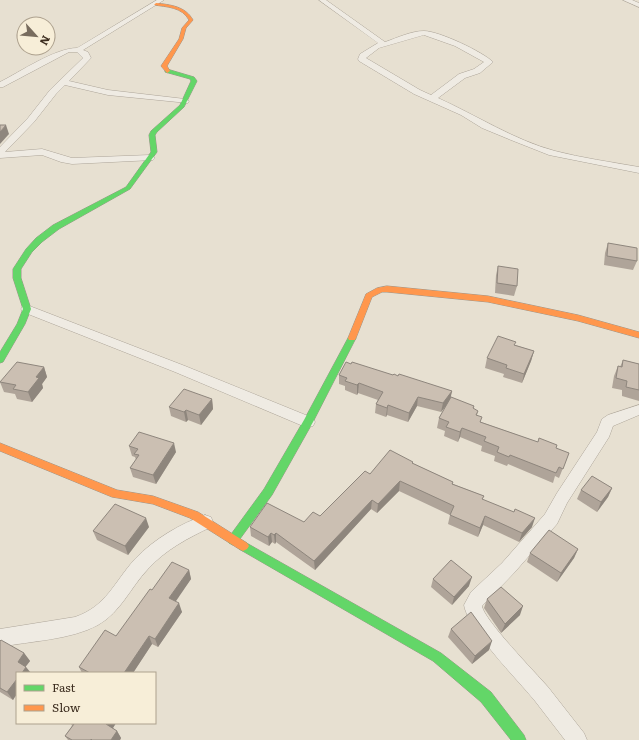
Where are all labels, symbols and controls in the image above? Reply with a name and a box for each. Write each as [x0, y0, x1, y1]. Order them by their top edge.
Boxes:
north arrow [16, 16, 56, 56]
text: N [37, 33, 55, 49]
legend [16, 672, 156, 724]
text: Fast [52, 678, 76, 696]
text: Slow [52, 698, 81, 716]

